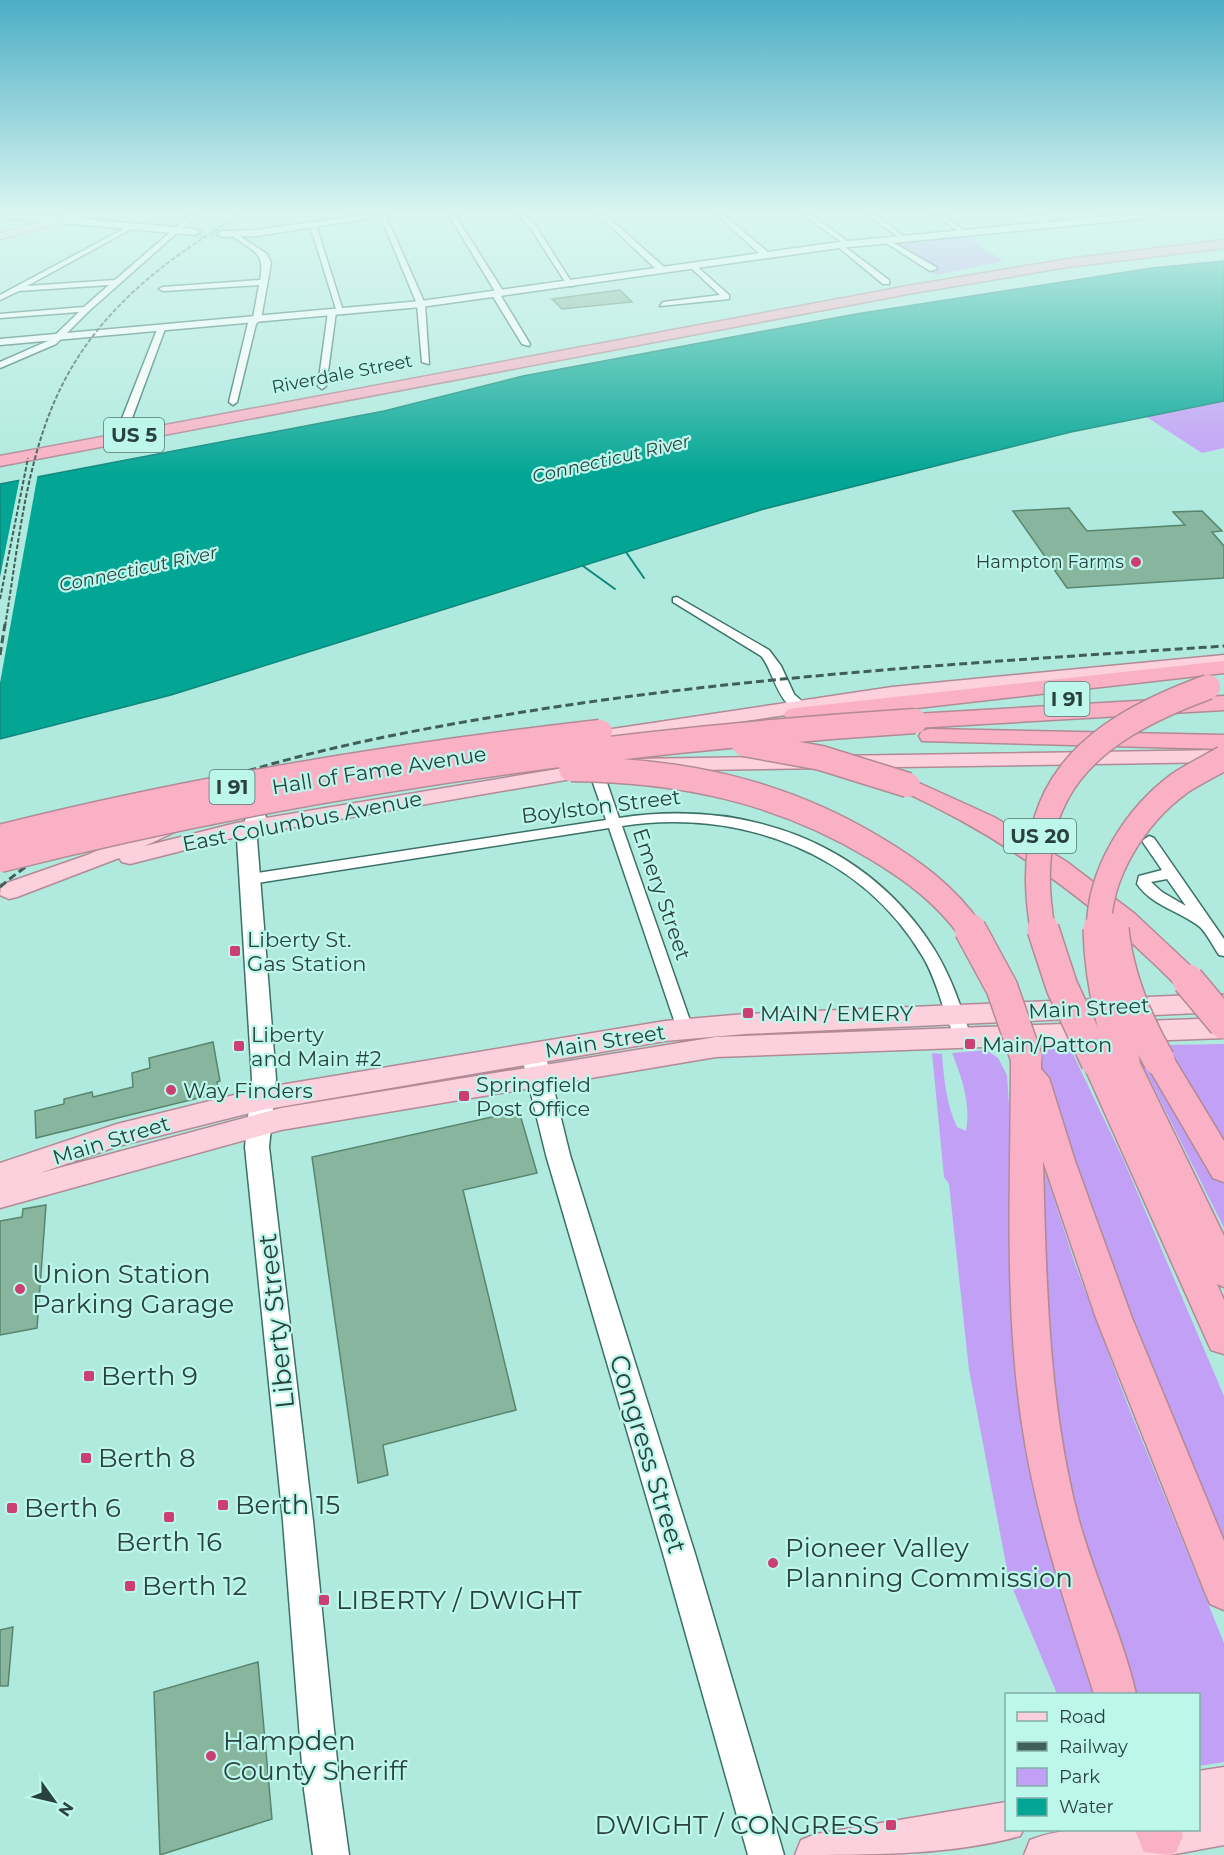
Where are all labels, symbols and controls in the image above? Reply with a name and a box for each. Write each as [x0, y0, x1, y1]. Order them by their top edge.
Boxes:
street label: Riverdale Street [270, 350, 414, 398]
road number: US 5 [104, 418, 164, 452]
water label: Connecticut River [530, 430, 693, 488]
water label: Connecticut River [57, 541, 220, 597]
place label: Hampton Farms [976, 551, 1124, 573]
marker: Hampton Farms [1129, 555, 1143, 569]
road number: I 91 [1044, 682, 1090, 716]
street label: Hall of Fame Avenue [270, 741, 488, 799]
road number: I 91 [210, 770, 254, 804]
street label: Boylston Street [520, 784, 682, 828]
street label: East Columbus Avenue [180, 785, 424, 857]
road number: US 20 [1004, 819, 1076, 853]
street label: Emery Street [628, 825, 696, 963]
place label: Liberty St. Gas Station [247, 927, 366, 976]
marker: Liberty St. Gas Station [228, 944, 242, 958]
street label: Main Street [1028, 992, 1150, 1024]
place label: MAIN / EMERY [760, 1001, 914, 1026]
marker: MAIN / EMERY [741, 1006, 755, 1020]
street label: Main Street [543, 1019, 667, 1063]
place label: Liberty and Main #2 [251, 1022, 382, 1071]
place label: Main/Patton [982, 1032, 1112, 1057]
marker: Main/Patton [963, 1037, 977, 1051]
marker: Liberty and Main #2 [232, 1039, 246, 1053]
place label: Springfield Post Office [476, 1072, 591, 1121]
place label: Way Finders [183, 1078, 313, 1103]
marker: Way Finders [164, 1083, 178, 1097]
marker: Springfield Post Office [457, 1089, 471, 1103]
street label: Main Street [49, 1110, 173, 1170]
street label: Liberty Street [251, 1232, 301, 1410]
place label: Union Station Parking Garage [32, 1258, 234, 1320]
marker: Union Station Parking Garage [13, 1282, 27, 1296]
street label: Congress Street [603, 1351, 693, 1557]
place label: Berth 9 [101, 1360, 198, 1392]
marker: Berth 9 [82, 1369, 96, 1383]
place label: Berth 8 [98, 1442, 196, 1474]
marker: Berth 8 [79, 1451, 93, 1465]
place label: Berth 15 [235, 1489, 340, 1521]
place label: Berth 6 [24, 1492, 121, 1524]
marker: Berth 15 [216, 1498, 230, 1512]
marker: Berth 6 [5, 1501, 19, 1515]
marker: Berth 16 [162, 1510, 176, 1524]
place label: Berth 16 [116, 1526, 222, 1558]
place label: Pioneer Valley Planning Commission [785, 1532, 1073, 1594]
marker: Pioneer Valley Planning Commission [766, 1556, 780, 1570]
place label: Berth 12 [142, 1570, 247, 1602]
marker: Berth 12 [123, 1579, 137, 1593]
place label: LIBERTY / DWIGHT [336, 1584, 582, 1616]
marker: LIBERTY / DWIGHT [317, 1593, 331, 1607]
legend [1005, 1693, 1200, 1831]
text: Road [1059, 1706, 1106, 1728]
place label: Hampden County Sheriff [223, 1725, 408, 1787]
text: Railway [1059, 1736, 1128, 1758]
marker: Hampden County Sheriff [204, 1749, 218, 1763]
text: Park [1059, 1766, 1100, 1788]
north arrow [24, 1771, 84, 1831]
text: Water [1059, 1796, 1114, 1818]
text: N [55, 1798, 78, 1820]
place label: DWIGHT / CONGRESS [594, 1809, 879, 1841]
marker: DWIGHT / CONGRESS [884, 1818, 898, 1832]

